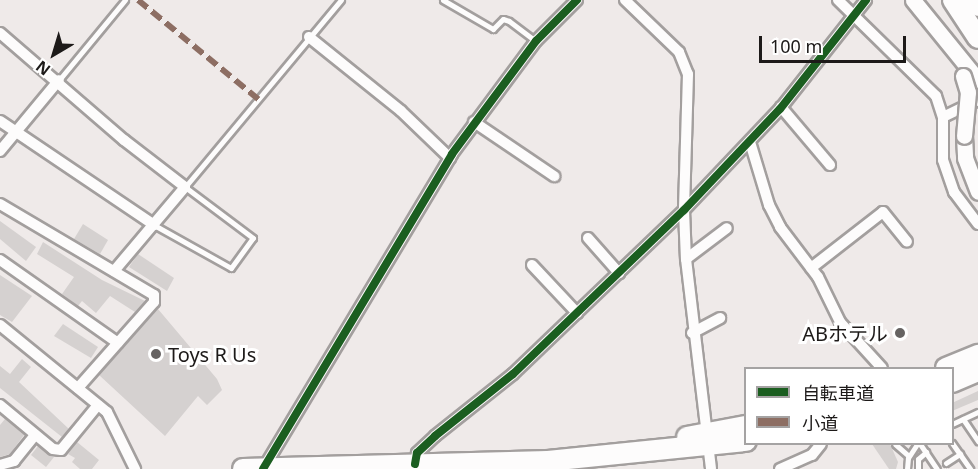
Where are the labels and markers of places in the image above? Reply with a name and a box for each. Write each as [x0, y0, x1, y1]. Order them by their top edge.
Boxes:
place label: ABホテル [802, 321, 888, 345]
marker: ABホテル [893, 326, 907, 340]
place label: Toys R Us [168, 342, 256, 366]
marker: Toys R Us [149, 347, 163, 361]

